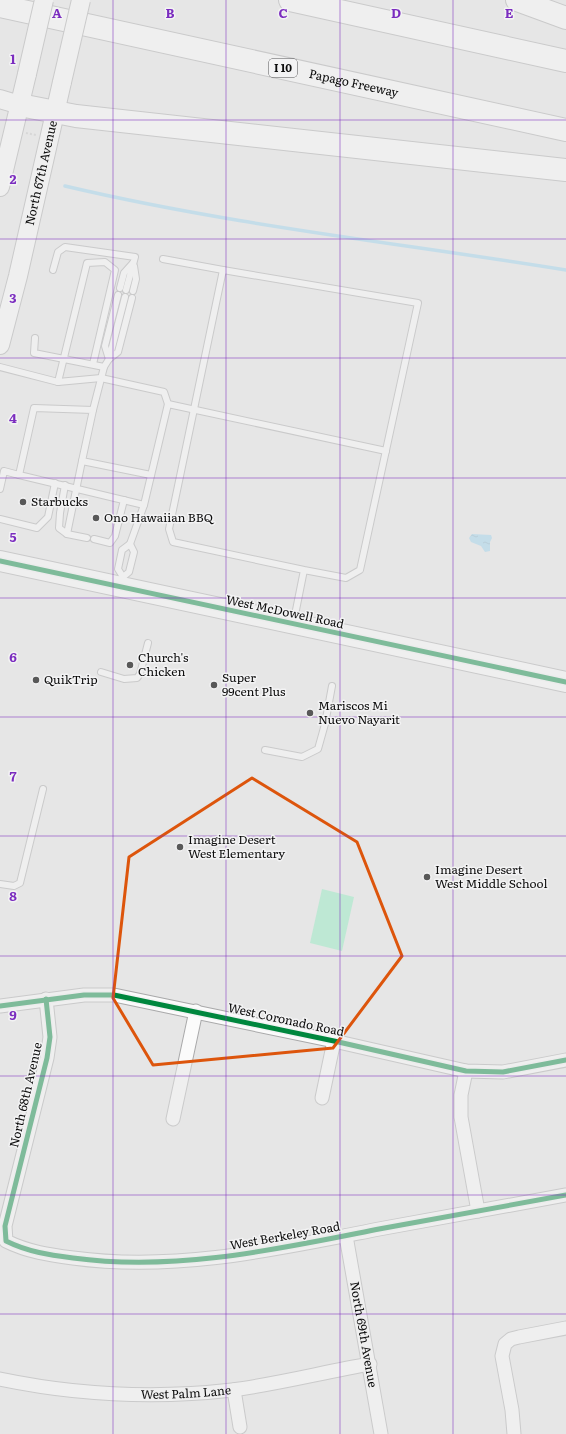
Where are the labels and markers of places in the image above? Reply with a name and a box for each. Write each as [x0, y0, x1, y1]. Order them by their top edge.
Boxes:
place label: Starbucks [31, 492, 89, 510]
marker: Starbucks [18, 497, 28, 507]
place label: Ono Hawaiian BBQ [104, 508, 215, 526]
marker: Ono Hawaiian BBQ [91, 513, 101, 523]
place label: Church's Chicken [138, 648, 189, 680]
marker: Church's Chicken [125, 660, 135, 670]
place label: Super 99cent Plus [222, 668, 286, 700]
place label: QuikTrip [44, 670, 98, 688]
marker: QuikTrip [31, 675, 41, 685]
marker: Super 99cent Plus [209, 680, 219, 690]
place label: Mariscos Mi Nuevo Nayarit [318, 696, 400, 728]
marker: Mariscos Mi Nuevo Nayarit [305, 708, 315, 718]
place label: Imagine Desert West Elementary [188, 830, 285, 862]
marker: Imagine Desert West Elementary [175, 842, 185, 852]
place label: Imagine Desert West Middle School [435, 860, 548, 892]
marker: Imagine Desert West Middle School [422, 872, 432, 882]

